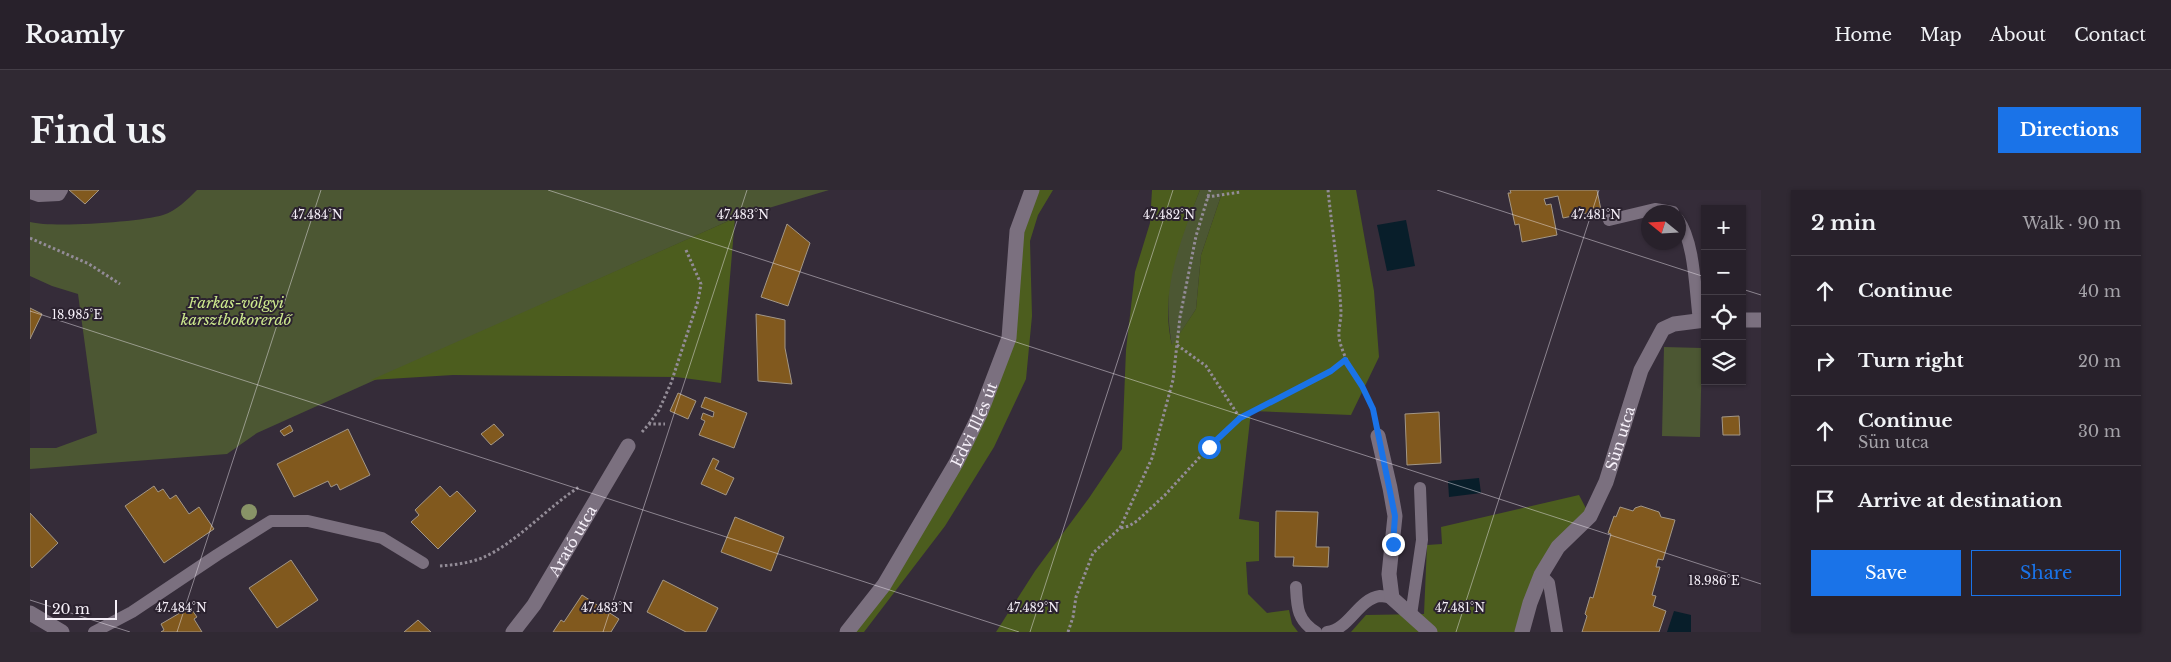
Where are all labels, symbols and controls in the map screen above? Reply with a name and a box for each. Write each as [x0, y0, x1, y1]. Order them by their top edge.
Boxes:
text: Roamly [25, 20, 124, 49]
text: Home [1834, 24, 1892, 46]
text: Map [1920, 24, 1962, 46]
text: About [1990, 24, 2046, 46]
text: Contact [2074, 24, 2146, 46]
button: Directions [1998, 107, 2141, 153]
text: Find us [30, 109, 167, 152]
north arrow [1641, 205, 1686, 250]
map controls [1701, 205, 1746, 385]
button: + [1701, 205, 1746, 250]
text: 47.484°N [291, 207, 343, 222]
text: 47.483°N [717, 207, 769, 222]
text: 47.482°N [1143, 207, 1195, 222]
text: 47.481°N [1571, 207, 1621, 222]
text: 2 min [1811, 210, 1876, 236]
text: Walk · 90 m [2023, 213, 2121, 233]
button: − [1701, 250, 1746, 295]
icon: ahead [1811, 277, 1839, 305]
text: Continue [1858, 279, 1953, 302]
text: 40 m [2078, 281, 2121, 301]
park label: Farkas-völgyi karsztbokorerdő [180, 293, 293, 329]
button: locate [1701, 295, 1746, 340]
text: 18.985°E [52, 307, 103, 322]
button: layers [1701, 340, 1746, 385]
icon: right [1811, 347, 1839, 375]
text: Turn right [1858, 349, 1964, 372]
text: 20 m [2078, 351, 2121, 371]
street label: Edvi Illés út [946, 379, 1001, 470]
street label: Sün utca [1601, 403, 1639, 473]
text: Continue [1858, 409, 1953, 432]
icon: ahead [1811, 417, 1839, 445]
text: 30 m [2078, 421, 2121, 441]
text: Sün utca [1858, 432, 1929, 452]
route start [1198, 436, 1221, 459]
icon: arrive [1811, 487, 1839, 515]
text: Arrive at destination [1858, 489, 2062, 512]
street label: Arató utca [543, 501, 601, 580]
route end [1382, 533, 1405, 556]
button: Save [1811, 550, 1961, 596]
button: Share [1971, 550, 2121, 596]
text: 18.986°E [1688, 573, 1740, 588]
scale bar [45, 597, 118, 620]
text: 20 m [52, 600, 90, 618]
text: 47.484°N [155, 600, 207, 615]
text: 47.483°N [581, 600, 633, 615]
text: 47.482°N [1007, 600, 1059, 615]
text: 47.481°N [1435, 600, 1485, 615]

